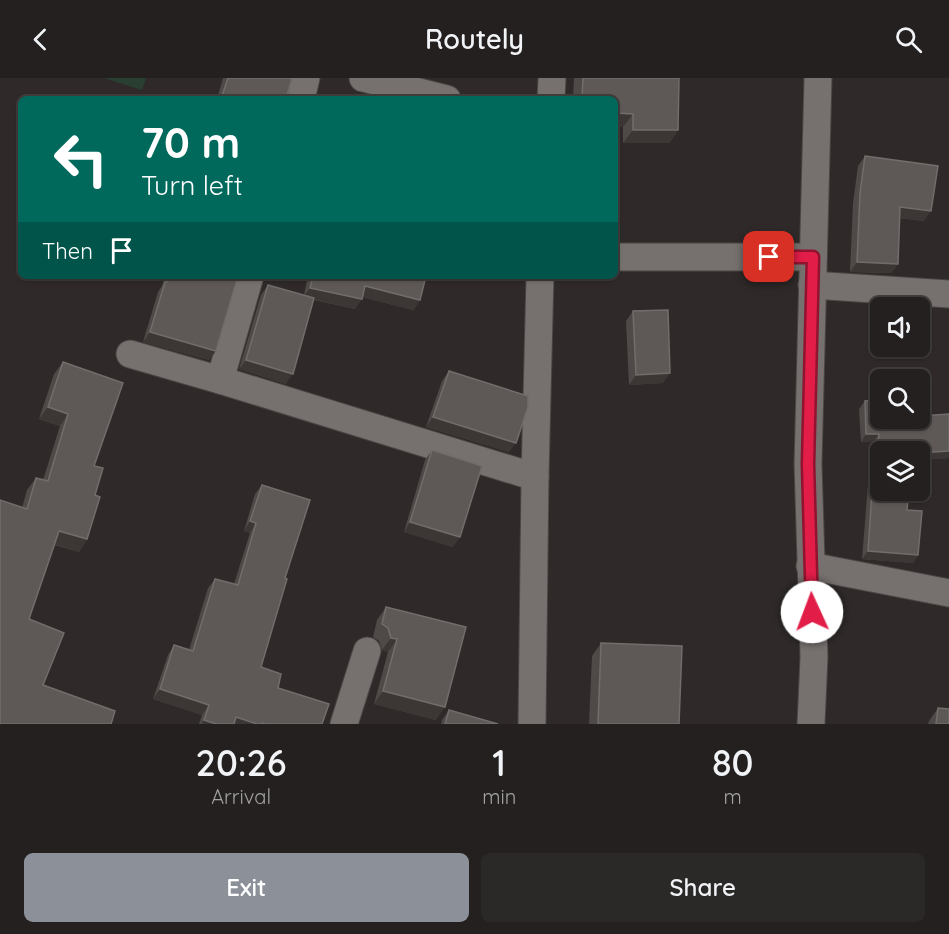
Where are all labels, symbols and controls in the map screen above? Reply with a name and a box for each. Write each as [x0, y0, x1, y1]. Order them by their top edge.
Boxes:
text: Routely [425, 22, 524, 56]
icon: back [24, 23, 57, 56]
icon: search [892, 23, 925, 56]
text: 70 m [141, 116, 240, 169]
icon: left [42, 120, 120, 198]
text: Turn left [141, 168, 243, 202]
pin [743, 231, 794, 282]
icon: arrive [105, 234, 138, 267]
text: Then [42, 237, 93, 265]
icon: arrive [752, 240, 785, 273]
map controls [870, 297, 930, 501]
button: sound [870, 297, 930, 357]
button: search [870, 369, 930, 429]
button: layers [870, 441, 930, 501]
position arrow [780, 580, 844, 644]
text: 20:26 [196, 740, 287, 785]
text: 1 [492, 740, 506, 785]
text: 80 [712, 740, 753, 785]
text: Arrival [211, 784, 271, 809]
text: min [482, 784, 516, 809]
text: m [724, 784, 742, 809]
button: Exit [24, 853, 469, 922]
button: Share [481, 853, 925, 922]

